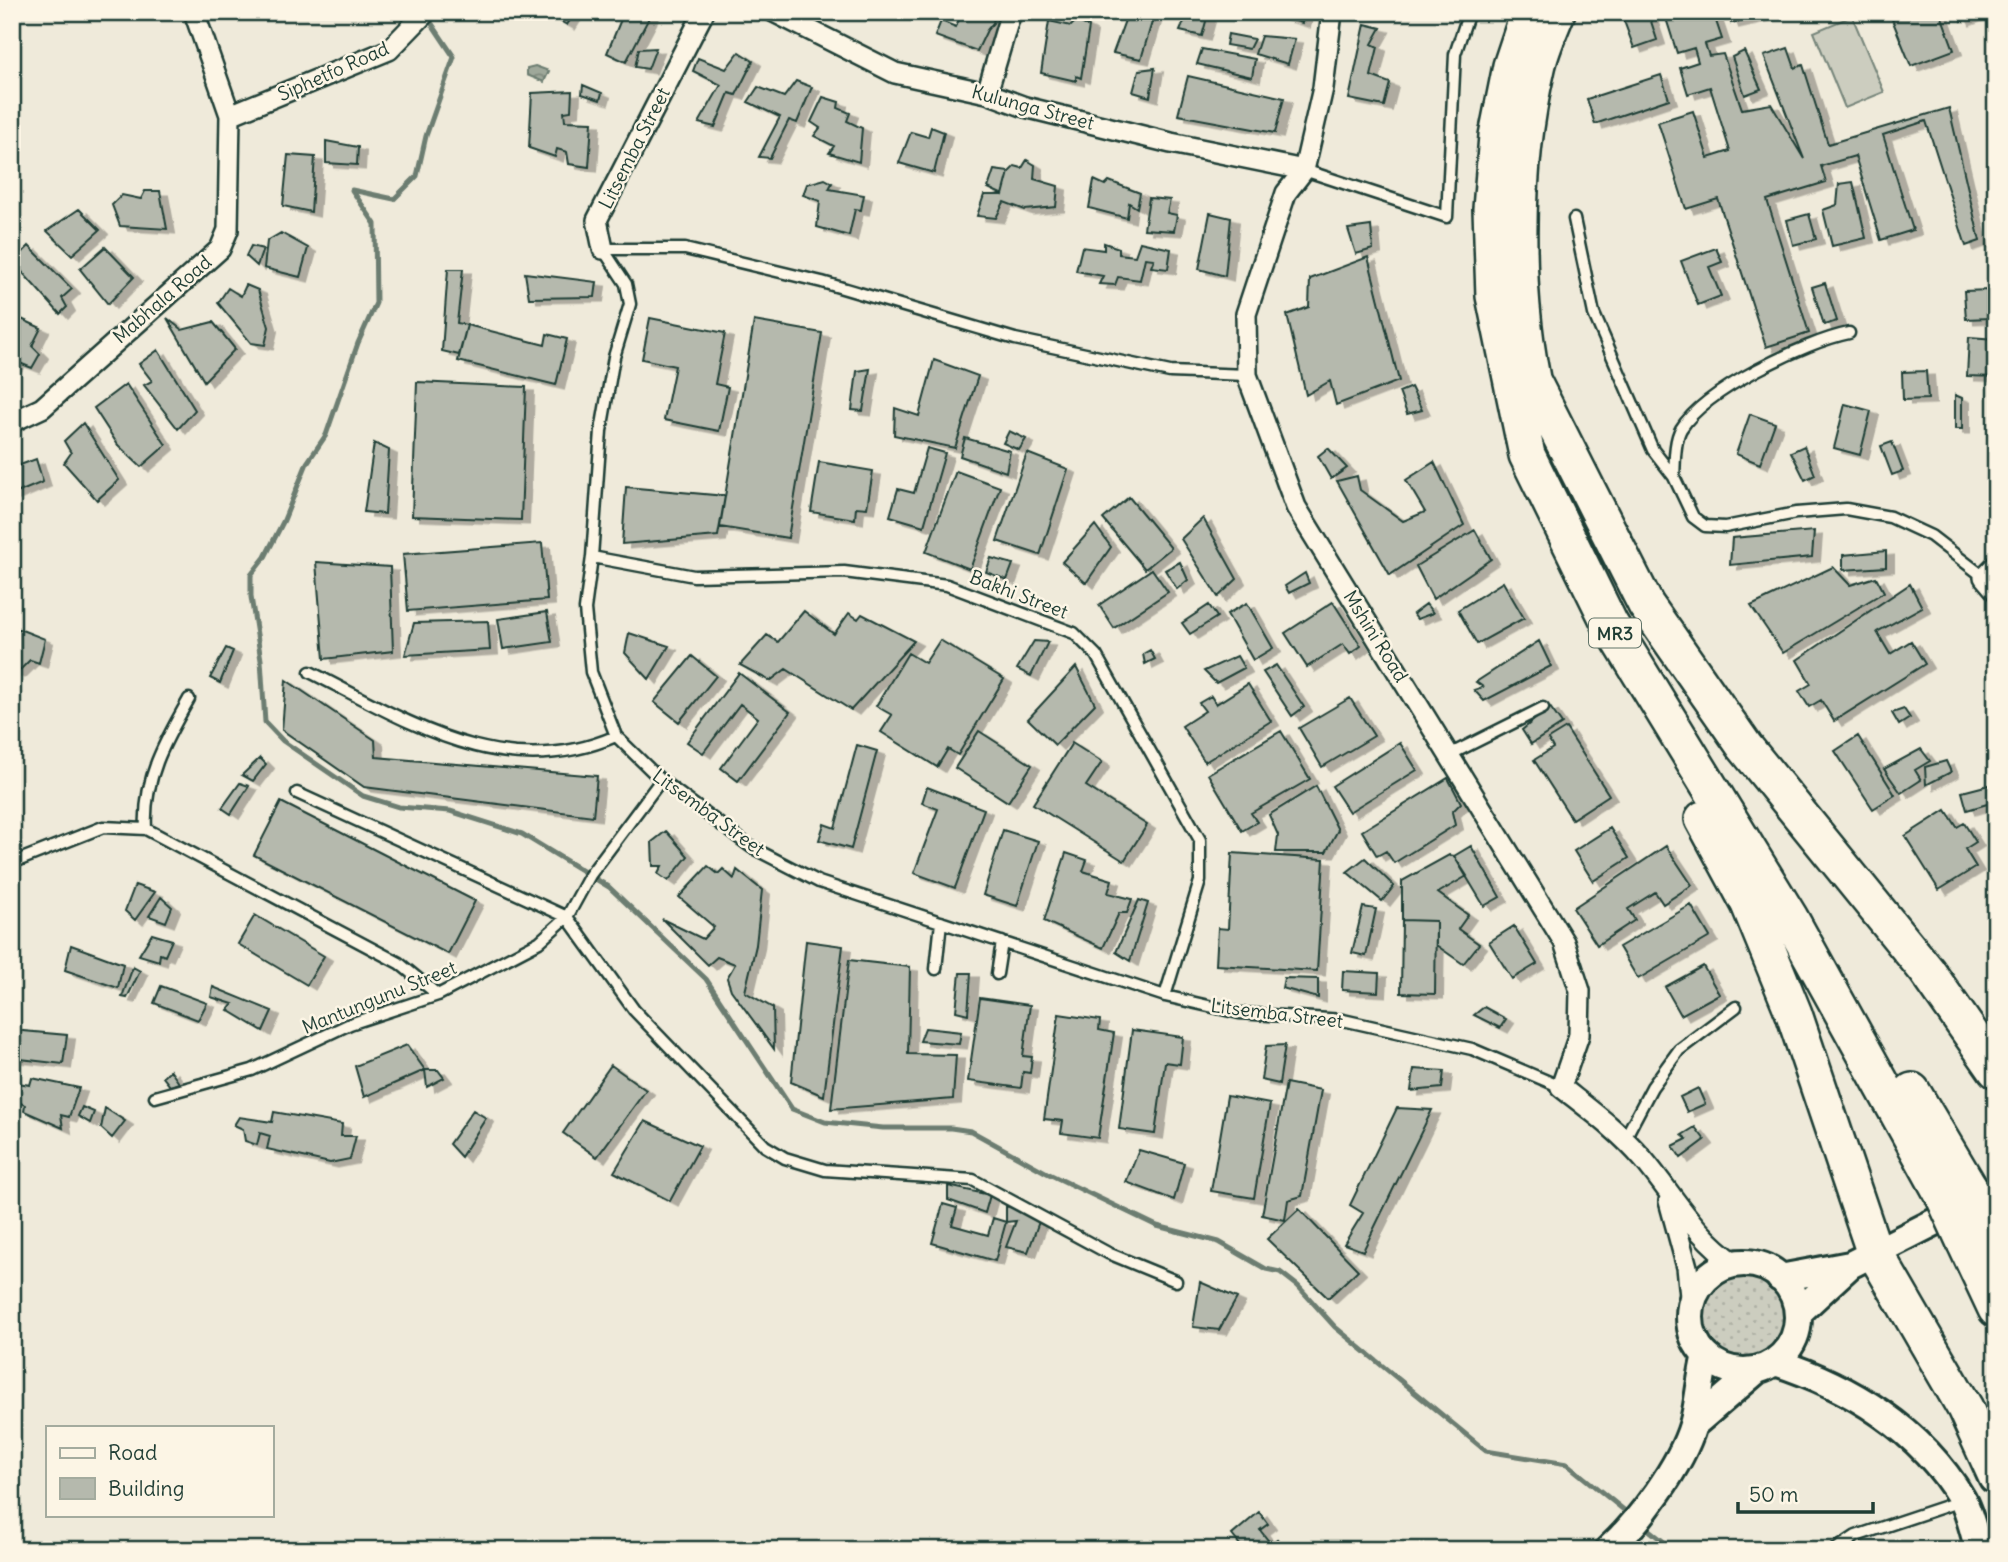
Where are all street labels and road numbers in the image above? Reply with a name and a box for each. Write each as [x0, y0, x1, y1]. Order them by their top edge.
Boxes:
street label: Siphetfo Road [274, 36, 392, 106]
street label: Kulunga Street [969, 79, 1097, 135]
street label: Litsemba Street [593, 83, 675, 213]
street label: Mabhala Road [108, 250, 216, 348]
street label: Bakhi Street [966, 564, 1072, 624]
street label: Mshini Road [1338, 586, 1414, 686]
road number: MR3 [1589, 618, 1641, 648]
street label: Litsemba Street [648, 763, 770, 861]
street label: Mantungunu Street [298, 955, 460, 1039]
street label: Litsemba Street [1209, 993, 1345, 1033]

